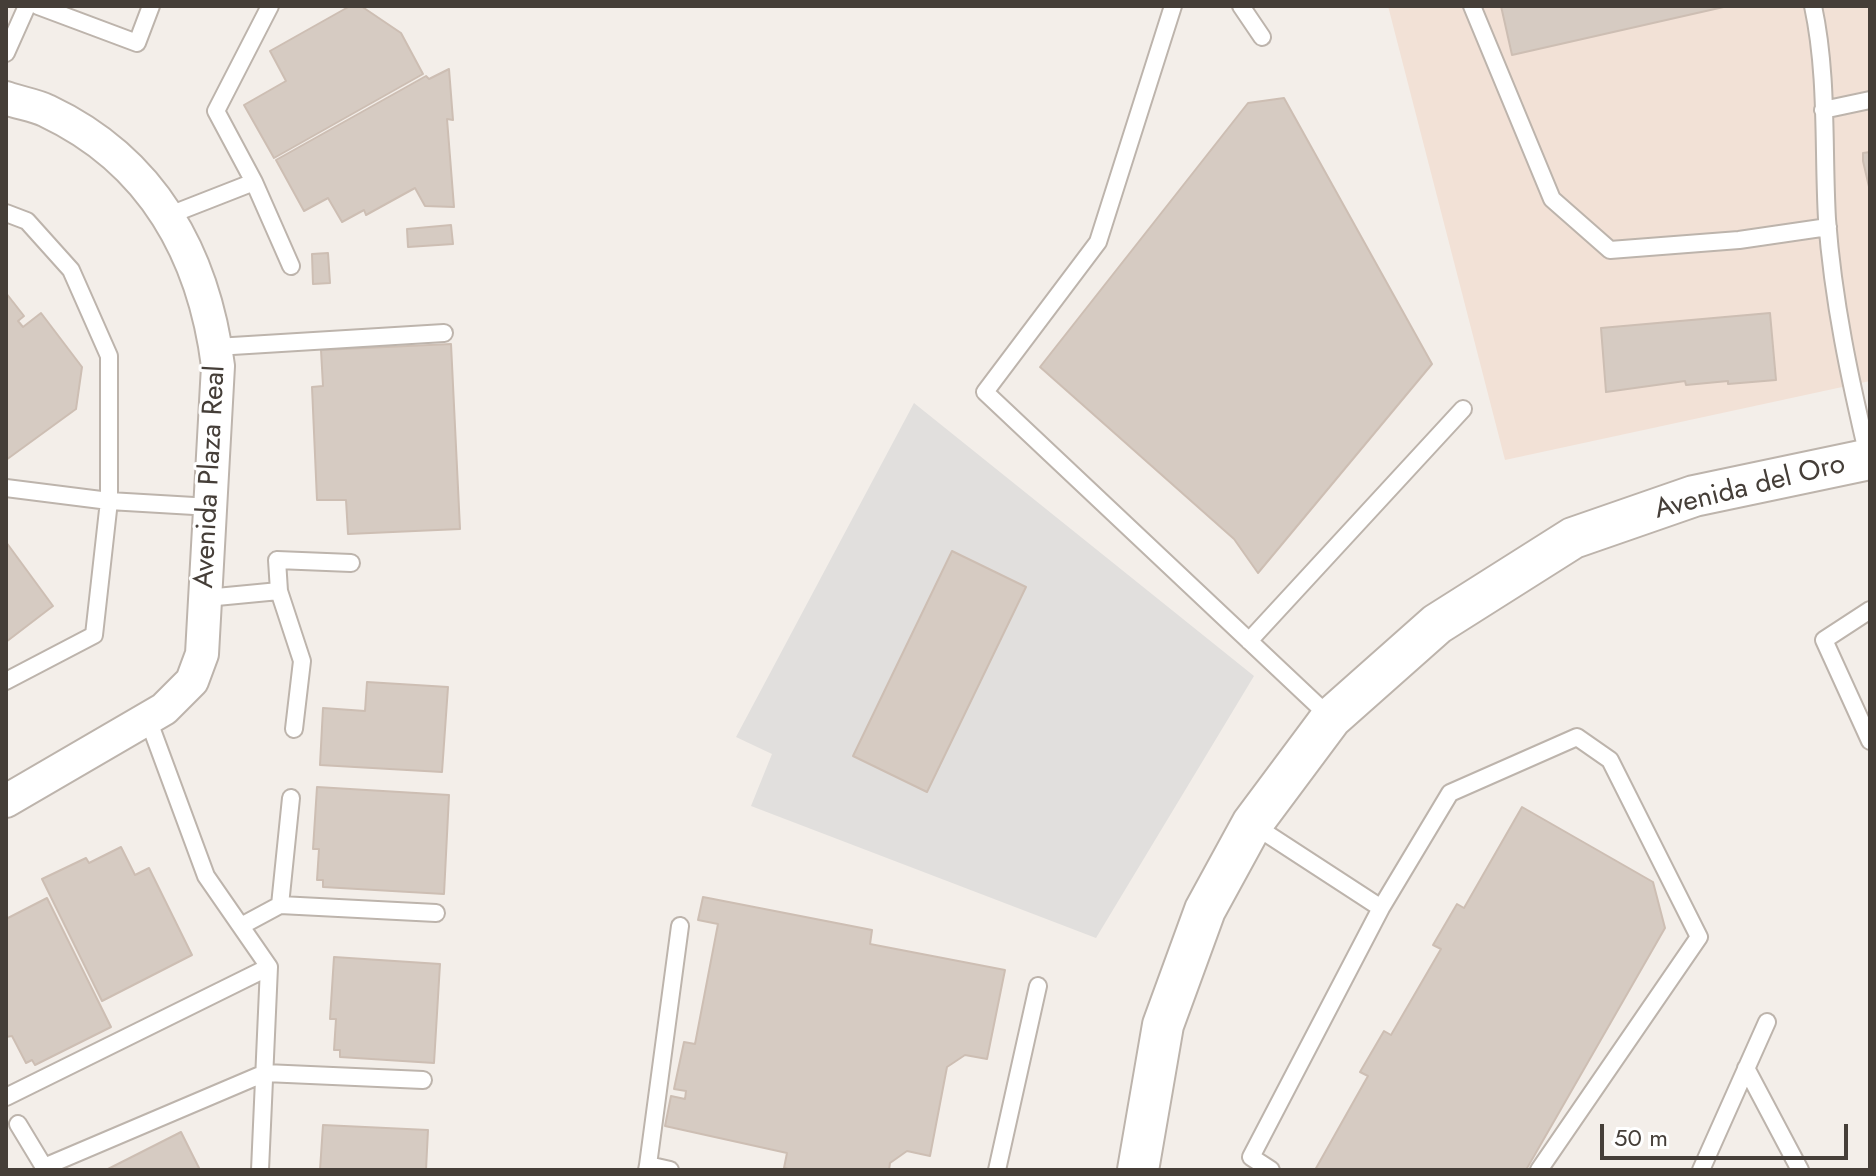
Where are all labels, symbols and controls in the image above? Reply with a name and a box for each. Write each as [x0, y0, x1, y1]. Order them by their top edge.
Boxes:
street label: Avenida Plaza Real [188, 365, 234, 589]
street label: Avenida del Oro [1651, 448, 1849, 528]
scale bar [1604, 1108, 1852, 1158]
text: 50 m [1614, 1120, 1668, 1155]

